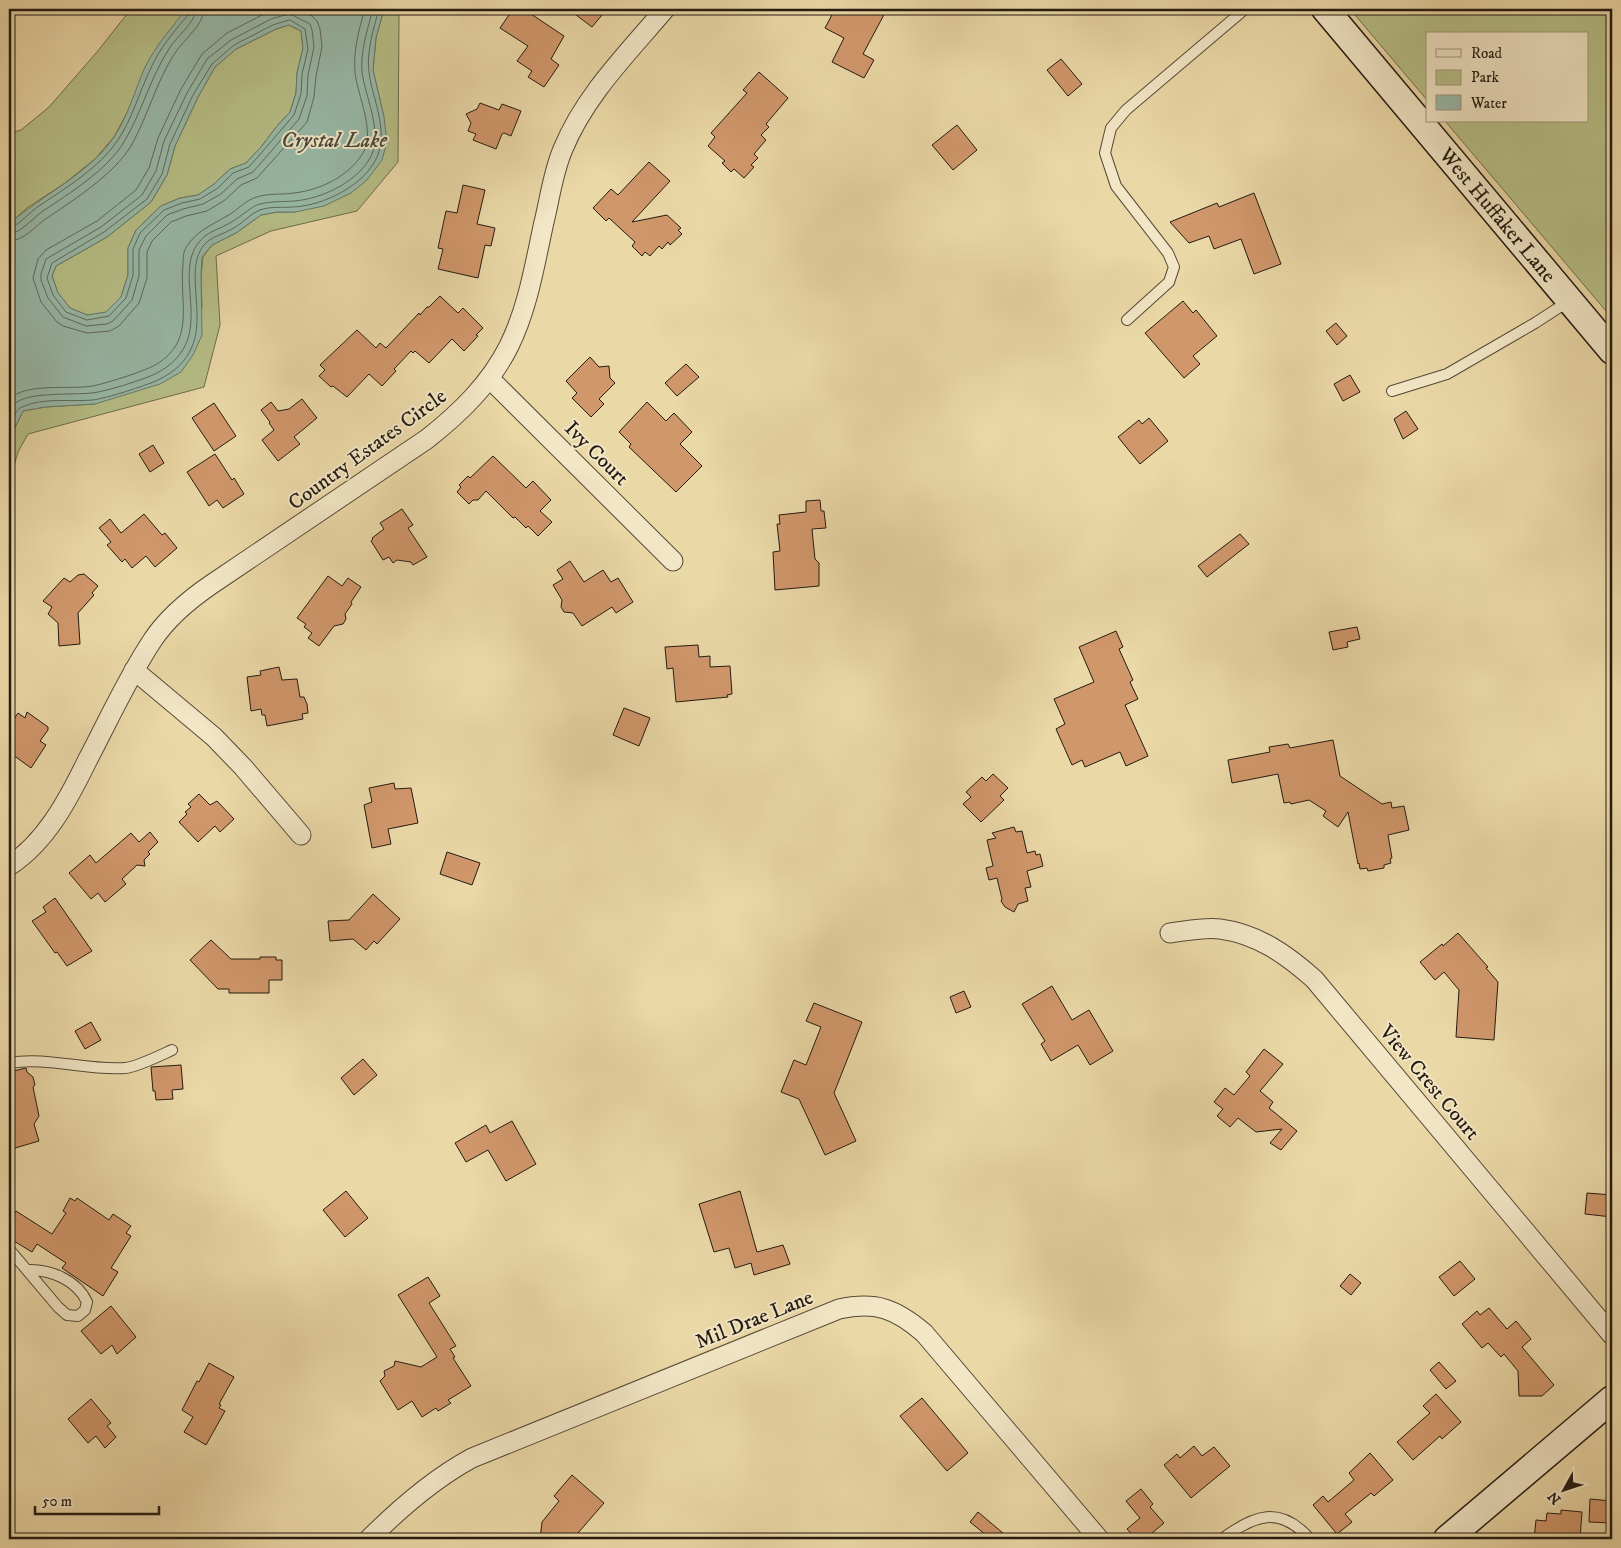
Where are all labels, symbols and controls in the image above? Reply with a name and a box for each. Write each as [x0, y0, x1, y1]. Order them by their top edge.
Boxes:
legend [1426, 32, 1588, 122]
text: Road [1471, 44, 1503, 63]
text: Park [1471, 68, 1500, 87]
text: Water [1470, 94, 1507, 113]
water label: Crystal Lake [281, 127, 387, 154]
street label: West Huffaker Lane [1433, 142, 1561, 289]
street label: Country Estates Circle [283, 383, 452, 516]
street label: Ivy Court [559, 416, 634, 492]
street label: View Crest Court [1373, 1019, 1485, 1146]
street label: Mil Drae Lane [692, 1284, 817, 1355]
north arrow [1538, 1466, 1588, 1516]
scale bar [35, 1483, 159, 1515]
text: N [1544, 1487, 1565, 1508]
text: 50 m [42, 1492, 72, 1511]

